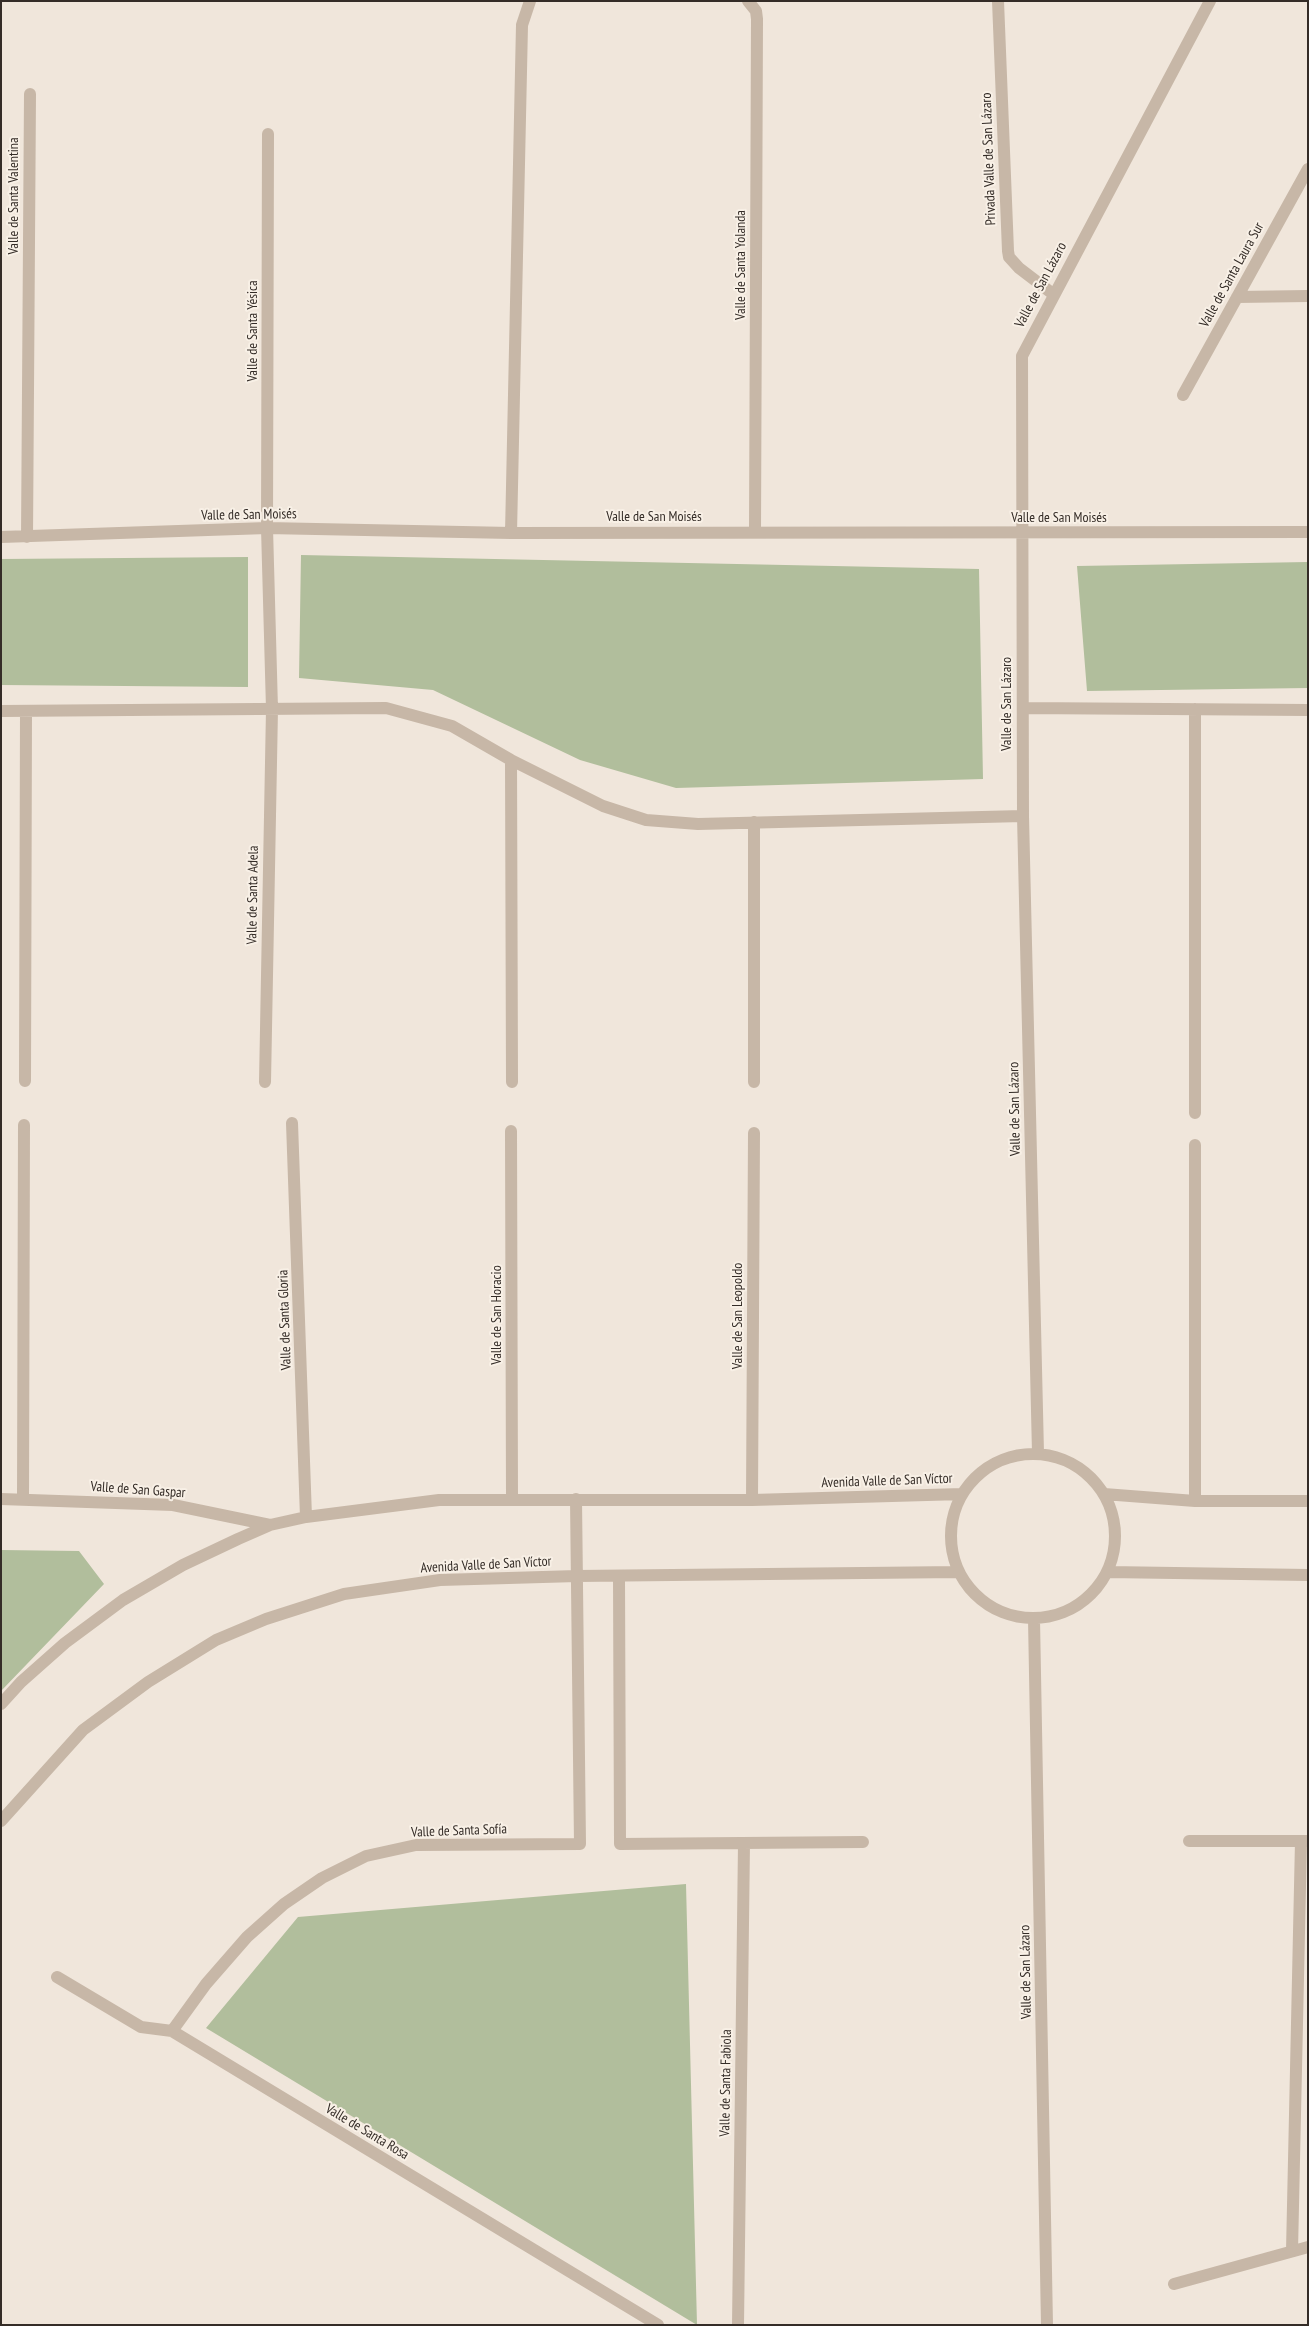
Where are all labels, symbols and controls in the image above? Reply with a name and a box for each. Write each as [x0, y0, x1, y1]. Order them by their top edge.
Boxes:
street label: Privada Valle de San Lázaro [978, 92, 1000, 226]
street label: Valle de Santa Valentina [6, 137, 22, 255]
street label: Valle de Santa Yolanda [733, 210, 749, 320]
street label: Valle de Santa Laura Sur [1196, 220, 1268, 330]
street label: Valle de San Lázaro [1011, 239, 1071, 331]
street label: Valle de Santa Yésica [245, 280, 261, 382]
street label: Valle de San Moisés [201, 506, 297, 524]
street label: Valle de San Moisés [606, 509, 702, 525]
street label: Valle de San Moisés [1011, 510, 1107, 526]
street label: Valle de San Lázaro [999, 657, 1015, 751]
street label: Valle de Santa Adela [244, 845, 262, 945]
street label: Valle de San Lázaro [1006, 1062, 1024, 1156]
street label: Valle de San Leopoldo [730, 1263, 746, 1369]
street label: Valle de San Horacio [489, 1265, 505, 1365]
street label: Valle de Santa Gloria [275, 1270, 295, 1370]
street label: Avenida Valle de San Víctor [821, 1470, 953, 1492]
street label: Valle de San Gaspar [90, 1478, 186, 1502]
street label: Avenida Valle de San Víctor [420, 1553, 552, 1577]
street label: Valle de Santa Sofía [411, 1821, 507, 1841]
street label: Valle de San Lázaro [1017, 1925, 1035, 2019]
street label: Valle de Santa Fabiola [717, 2029, 735, 2137]
street label: Valle de Santa Rosa [322, 2101, 412, 2163]

